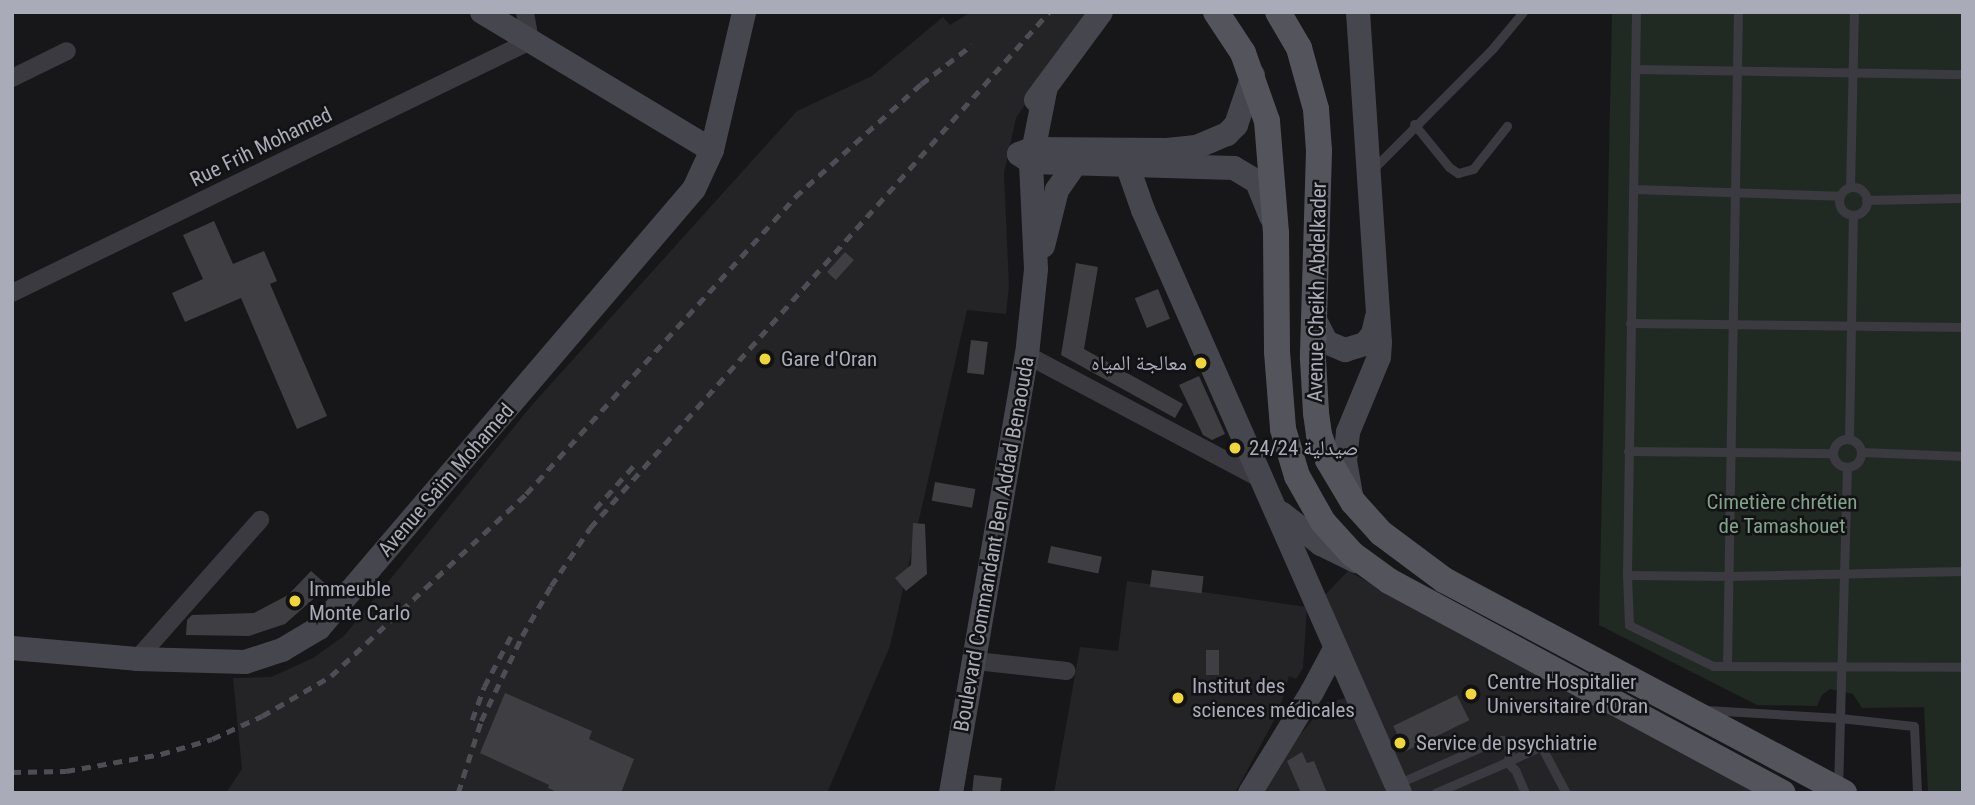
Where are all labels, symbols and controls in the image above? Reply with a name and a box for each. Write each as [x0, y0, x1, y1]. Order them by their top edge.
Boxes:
street label: Rue Frih Mohamed [186, 102, 336, 192]
street label: Avenue Cheikh Abdelkader [1302, 182, 1332, 402]
place label: Gare d'Oran [781, 346, 877, 372]
marker: Gare d'Oran [755, 349, 775, 369]
place label: معالجة المياه [1091, 350, 1187, 376]
street label: Boulevard Commandant Ben Addad Benaouda [949, 355, 1039, 733]
marker: معالجة المياه [1193, 355, 1209, 371]
street label: Avenue Saïm Mohamed [373, 398, 519, 562]
place label: صيدلية 24/24 [1249, 435, 1359, 461]
marker: صيدلية 24/24 [1227, 440, 1243, 456]
park label: Cimetière chrétien de Tamashouet [1706, 489, 1858, 539]
place label: Immeuble Monte Carlo [309, 576, 410, 626]
marker: Immeuble Monte Carlo [287, 593, 303, 609]
place label: Centre Hospitalier Universitaire d'Oran [1487, 669, 1648, 719]
place label: Institut des sciences médicales [1192, 673, 1355, 723]
marker: Centre Hospitalier Universitaire d'Oran [1461, 684, 1481, 704]
marker: Institut des sciences médicales [1170, 690, 1186, 706]
place label: Service de psychiatrie [1416, 730, 1597, 756]
marker: Service de psychiatrie [1390, 733, 1410, 753]

